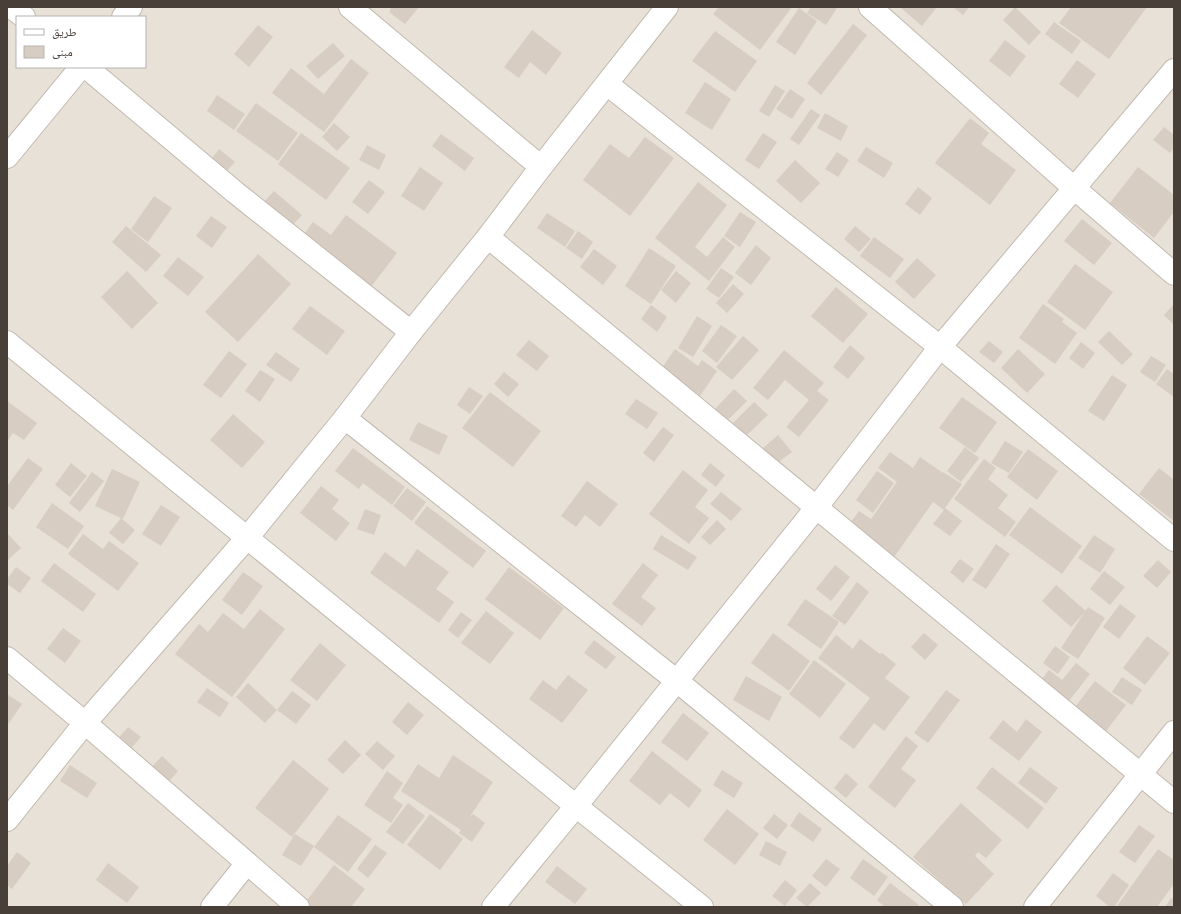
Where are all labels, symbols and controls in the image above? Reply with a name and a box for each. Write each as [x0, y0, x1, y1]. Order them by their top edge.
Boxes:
legend [16, 16, 146, 68]
text: طريق [52, 24, 77, 40]
text: مبنى [52, 44, 73, 60]

